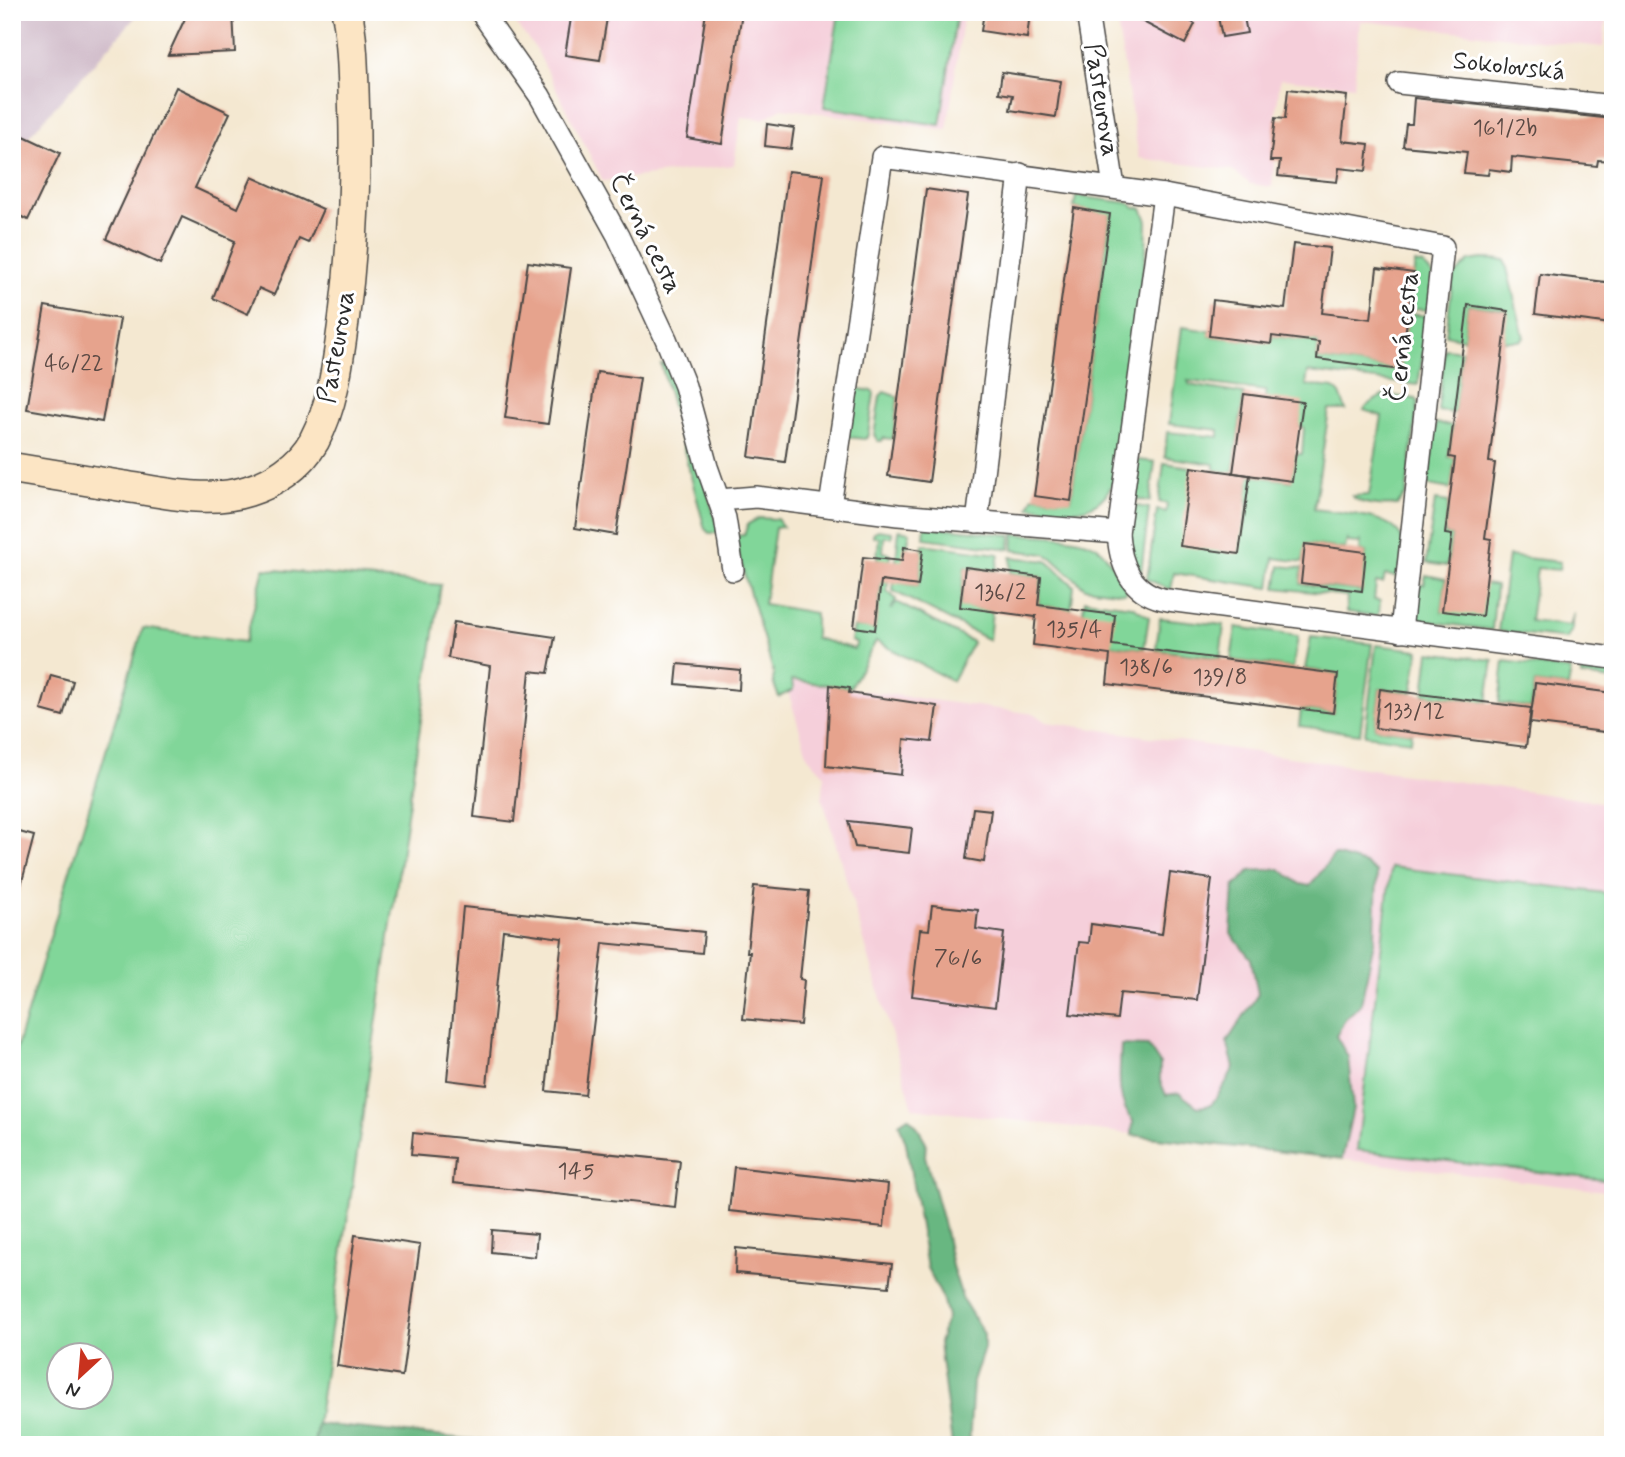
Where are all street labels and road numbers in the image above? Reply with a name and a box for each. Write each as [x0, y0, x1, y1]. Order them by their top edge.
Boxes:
street label: Pasteurova [1075, 41, 1127, 159]
street label: Sokolovská [1451, 44, 1567, 90]
street label: Černá cesta [600, 168, 690, 300]
street label: Černá cesta [1380, 270, 1428, 404]
street label: Pasteurova [310, 288, 364, 406]

